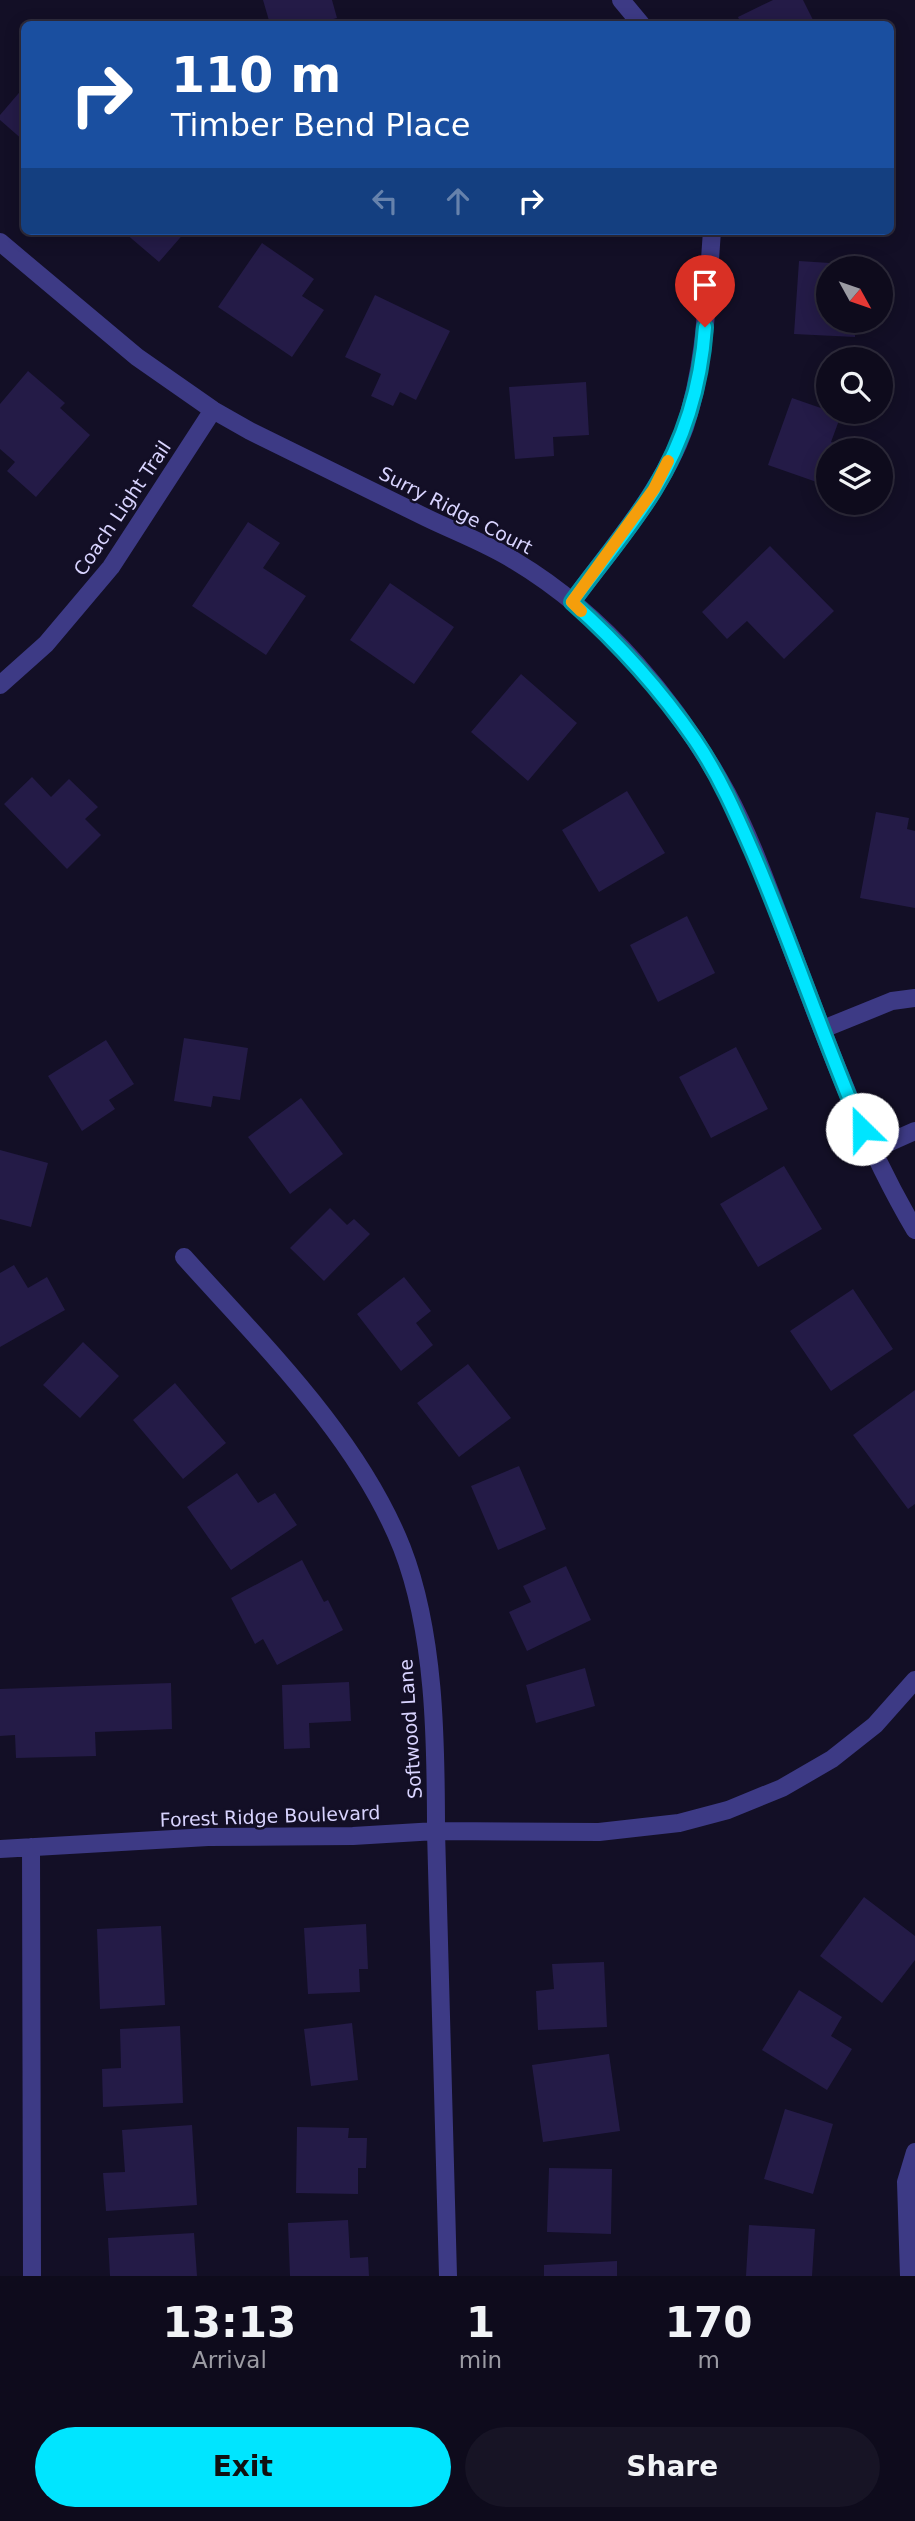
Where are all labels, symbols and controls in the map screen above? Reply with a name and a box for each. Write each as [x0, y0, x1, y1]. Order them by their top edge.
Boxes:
text: 110 m [171, 47, 341, 104]
icon: right [56, 49, 147, 140]
text: Timber Bend Place [171, 106, 470, 144]
icon: left [366, 182, 404, 220]
icon: ahead [439, 182, 477, 220]
icon: right [512, 182, 550, 220]
pin [675, 255, 735, 327]
north arrow [816, 256, 892, 332]
map controls [816, 256, 893, 515]
icon: arrive [686, 266, 724, 304]
button: search [816, 347, 893, 424]
street label: Coach Light Trail [69, 437, 175, 579]
button: layers [816, 438, 893, 515]
street label: Surry Ridge Court [376, 462, 536, 558]
position arrow [825, 1092, 899, 1166]
street label: Softwood Lane [394, 1658, 426, 1800]
street label: Forest Ridge Boulevard [159, 1801, 381, 1831]
text: 13:13 [163, 2298, 296, 2347]
text: 1 [466, 2298, 495, 2347]
text: 170 [665, 2298, 752, 2347]
text: Arrival [192, 2347, 267, 2373]
text: min [459, 2347, 502, 2373]
text: m [697, 2347, 720, 2373]
button: Exit [35, 2427, 451, 2507]
button: Share [465, 2427, 880, 2507]

